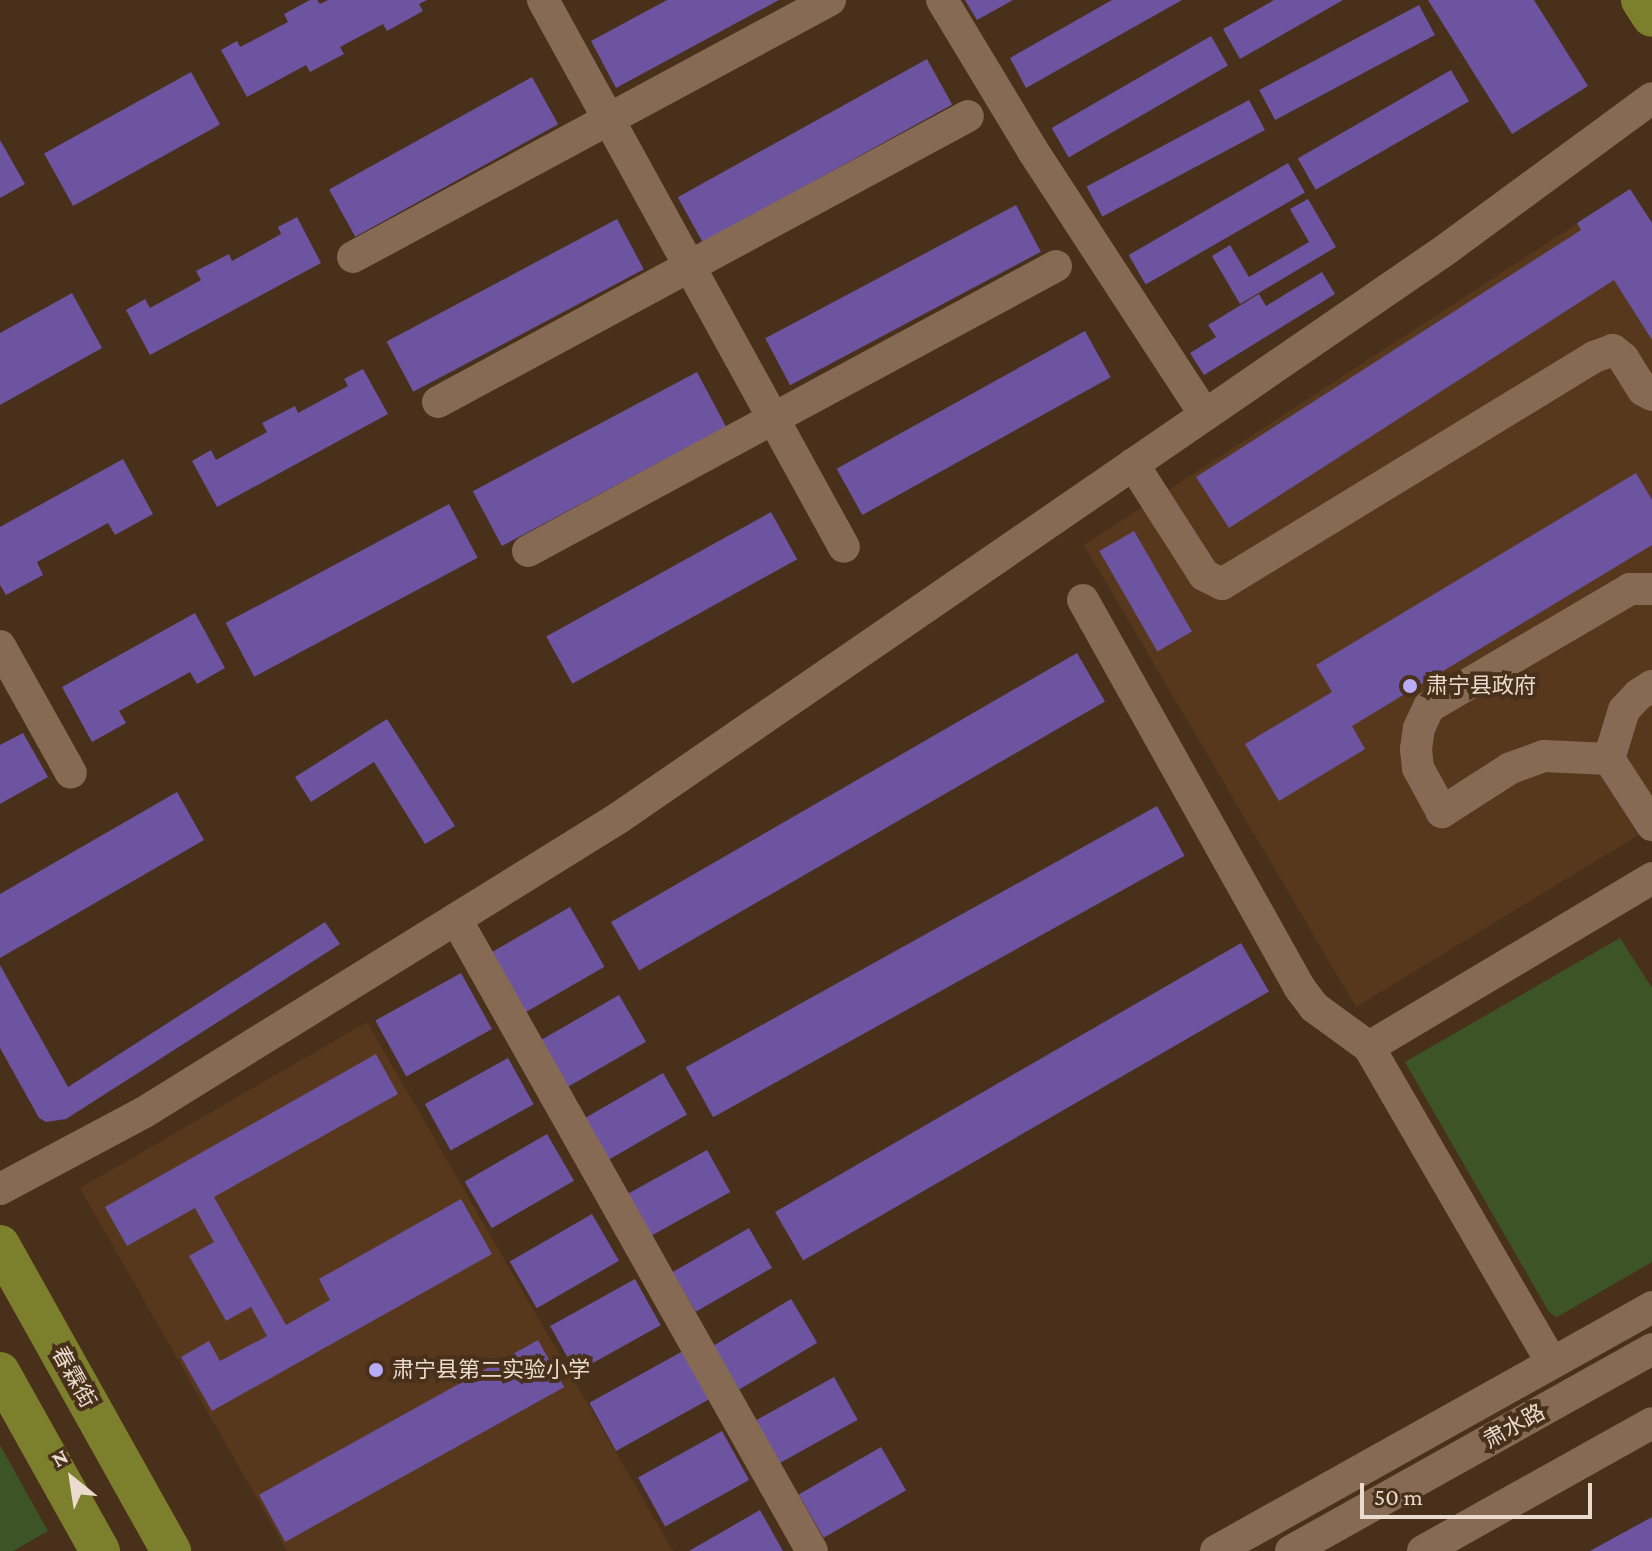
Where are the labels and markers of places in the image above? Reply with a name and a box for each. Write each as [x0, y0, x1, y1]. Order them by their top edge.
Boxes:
place label: 肃宁县政府 [1426, 673, 1536, 699]
marker: 肃宁县政府 [1401, 677, 1419, 695]
place label: 肃宁县第二实验小学 [392, 1357, 590, 1383]
marker: 肃宁县第二实验小学 [367, 1361, 385, 1379]

